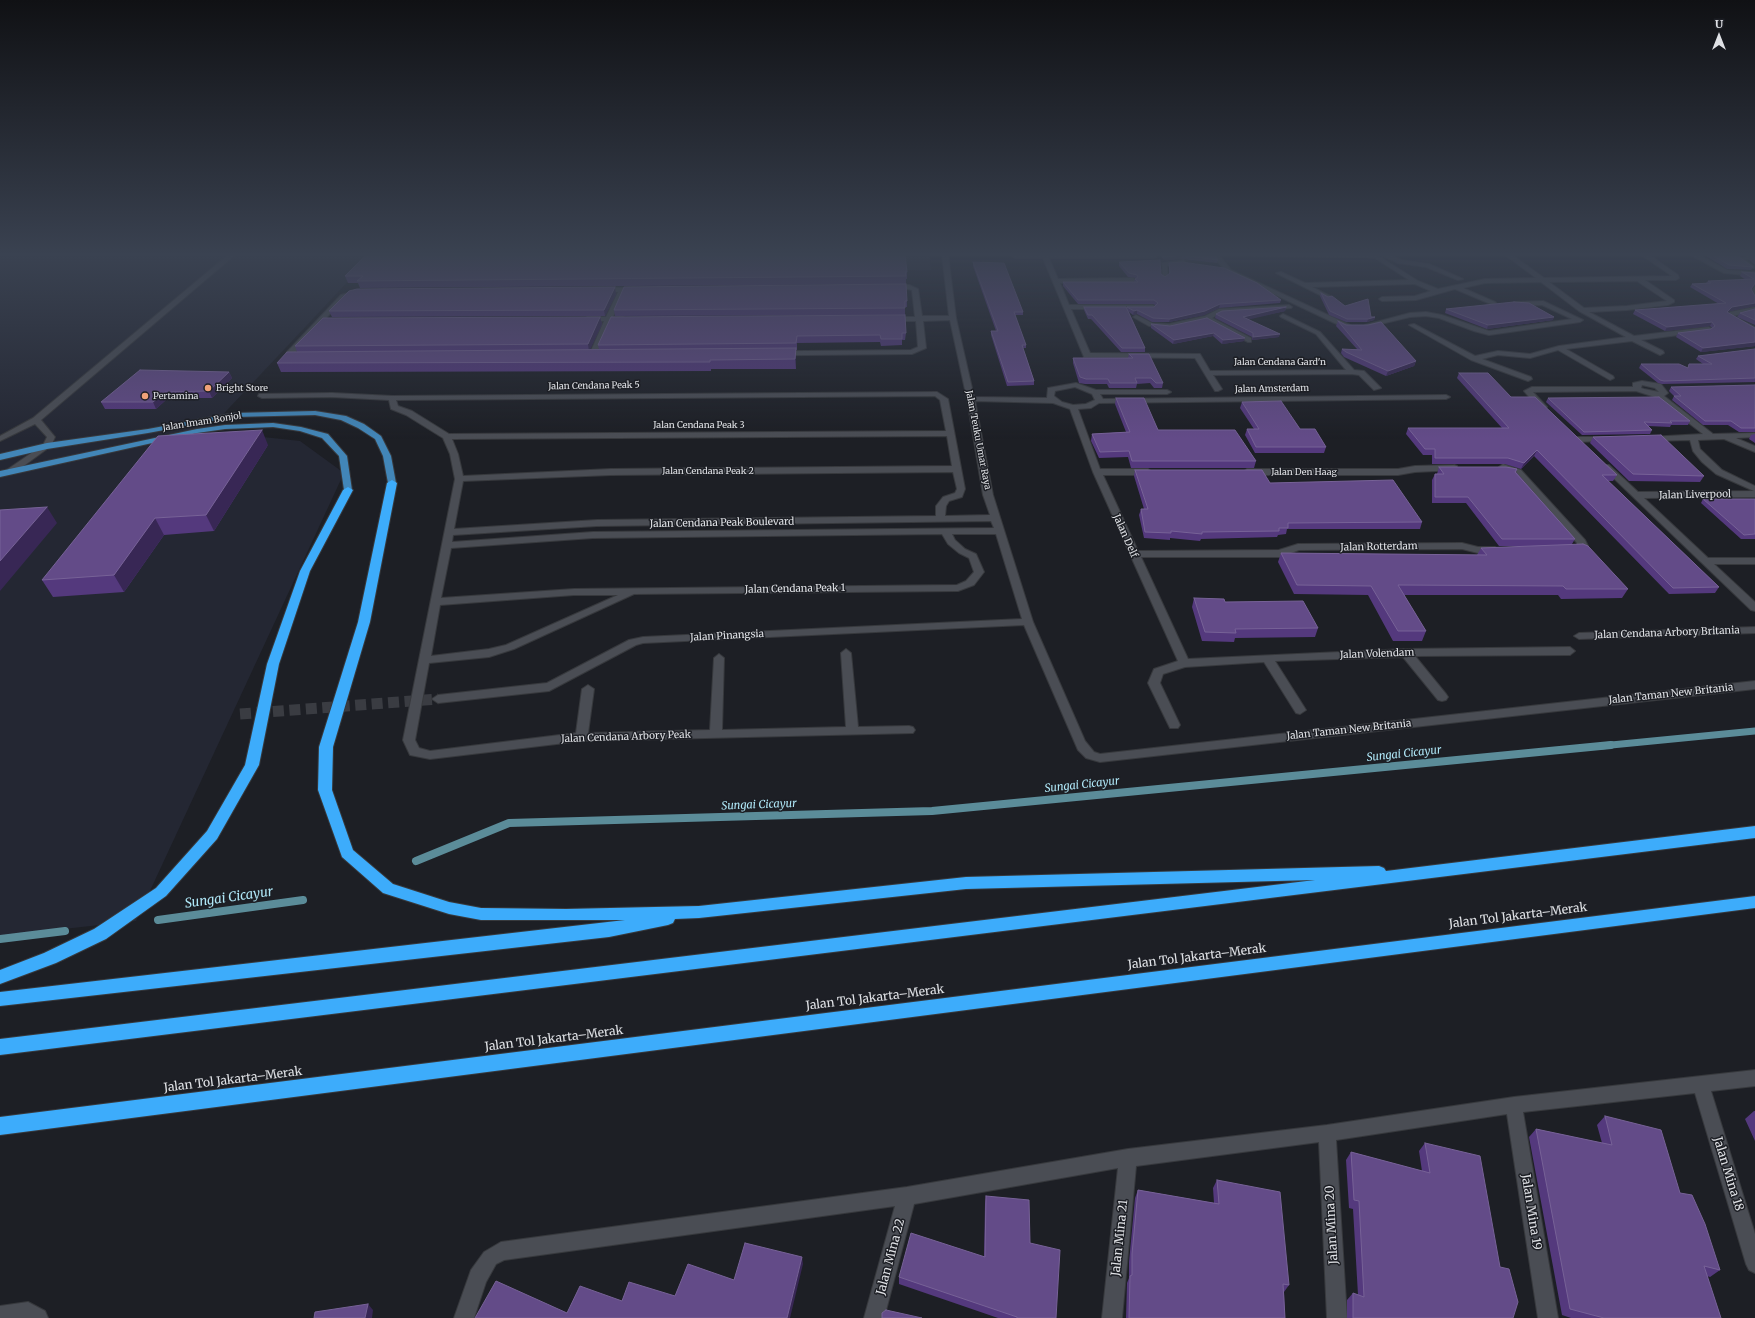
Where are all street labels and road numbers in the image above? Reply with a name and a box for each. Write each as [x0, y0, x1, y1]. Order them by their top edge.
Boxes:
street label: Jalan Cendana Gard'n [1234, 357, 1326, 367]
street label: Jalan Cendana Peak 5 [548, 380, 640, 392]
street label: Jalan Amsterdam [1235, 383, 1309, 395]
street label: Jalan Teuku Umar Raya [963, 390, 993, 490]
street label: Jalan Imam Bonjol [162, 410, 242, 434]
street label: Jalan Cendana Peak 3 [653, 420, 745, 430]
street label: Jalan Cendana Peak 2 [662, 466, 754, 476]
street label: Jalan Den Haag [1271, 467, 1337, 477]
street label: Jalan Liverpool [1659, 488, 1731, 502]
street label: Jalan Delf [1110, 513, 1140, 559]
street label: Jalan Cendana Peak Boulevard [650, 516, 794, 530]
street label: Jalan Rotterdam [1340, 540, 1418, 554]
street label: Jalan Cendana Peak 1 [745, 582, 845, 596]
street label: Jalan Cendana Arbory Britania [1594, 624, 1740, 642]
street label: Jalan Pinangsia [690, 628, 764, 644]
street label: Jalan Volendam [1340, 647, 1414, 661]
street label: Jalan Taman New Britania [1608, 681, 1734, 707]
street label: Jalan Taman New Britania [1286, 717, 1412, 743]
street label: Jalan Cendana Arbory Peak [561, 729, 691, 745]
street label: Jalan Tol Jakarta–Merak [1448, 900, 1588, 932]
street label: Jalan Tol Jakarta–Merak [1127, 941, 1267, 973]
street label: Jalan Tol Jakarta–Merak [805, 982, 945, 1014]
street label: Jalan Tol Jakarta–Merak [484, 1023, 624, 1055]
street label: Jalan Tol Jakarta–Merak [163, 1064, 303, 1096]
street label: Jalan Mina 18 [1710, 1135, 1746, 1213]
street label: Jalan Mina 19 [1518, 1173, 1544, 1251]
street label: Jalan Mina 20 [1323, 1185, 1341, 1265]
street label: Jalan Mina 21 [1109, 1199, 1131, 1277]
street label: Jalan Mina 22 [874, 1217, 908, 1297]

